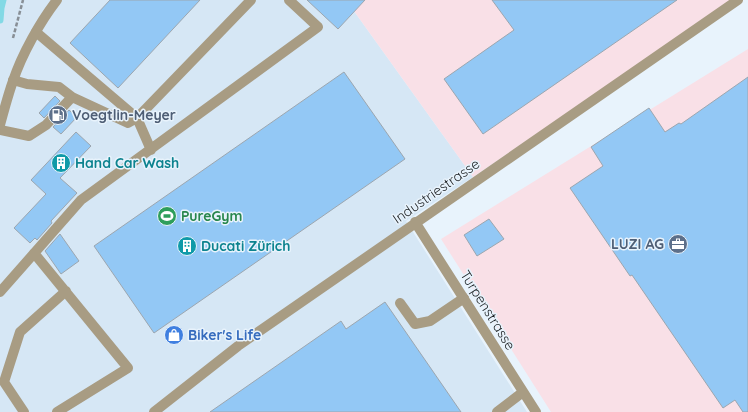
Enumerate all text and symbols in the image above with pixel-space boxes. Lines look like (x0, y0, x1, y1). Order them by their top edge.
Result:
fuel station icon: Voegtlin-Meyer (47, 104, 69, 126)
place label: Voegtlin-Meyer (72, 106, 176, 124)
building icon: Hand Car Wash (50, 152, 72, 174)
place label: Hand Car Wash (75, 154, 179, 172)
street label: Industriestrasse (389, 154, 483, 228)
sports icon: PureGym (156, 205, 178, 227)
place label: PureGym (181, 207, 243, 225)
office icon: LUZI AG (667, 233, 689, 255)
building icon: Ducati Zürich (176, 235, 198, 257)
place label: LUZI AG (611, 235, 664, 253)
place label: Ducati Zürich (201, 237, 290, 255)
street label: Turpenstrasse (456, 267, 520, 353)
shop icon: Biker's Life (163, 324, 185, 346)
place label: Biker's Life (188, 326, 261, 344)

